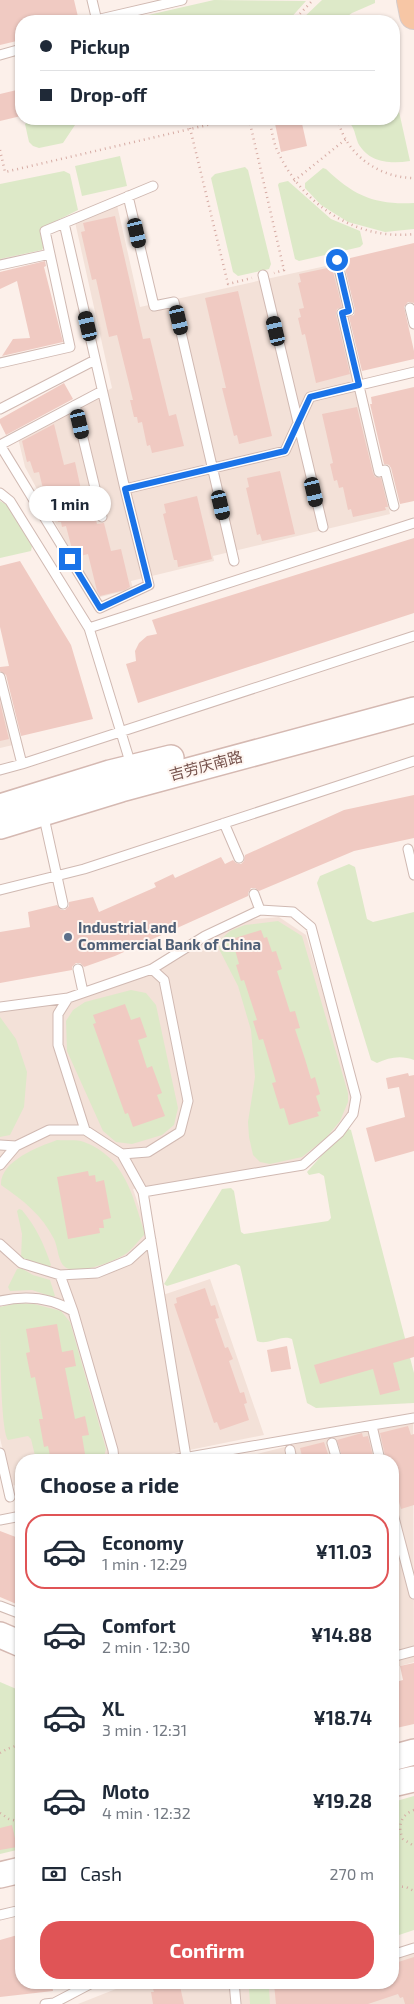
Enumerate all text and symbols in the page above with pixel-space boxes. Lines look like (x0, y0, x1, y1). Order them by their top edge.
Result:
text: Pickup (70, 35, 130, 58)
text: Drop-off (70, 83, 147, 106)
car (126, 217, 147, 249)
route start (326, 249, 348, 271)
car (168, 304, 189, 336)
car (77, 310, 98, 342)
car (265, 315, 286, 347)
car (69, 408, 90, 440)
car (303, 476, 324, 508)
callout: 1 min (29, 486, 111, 522)
car (210, 489, 231, 521)
text: 1 min (51, 494, 89, 513)
route end (59, 548, 81, 570)
street label: 吉劳庆南路 (167, 747, 244, 783)
place label: Industrial and Commercial Bank of China (78, 918, 261, 953)
marker: Industrial and Commercial Bank of China (62, 931, 74, 943)
text: Choose a ride (40, 1471, 179, 1497)
icon: car (42, 1529, 87, 1574)
text: Economy (102, 1531, 184, 1554)
text: ¥11.03 (316, 1540, 372, 1563)
text: 1 min · 12:29 (102, 1554, 187, 1573)
icon: car (42, 1612, 87, 1657)
text: Comfort (102, 1614, 176, 1637)
text: ¥14.88 (311, 1623, 372, 1646)
text: 2 min · 12:30 (102, 1637, 190, 1656)
icon: car (42, 1695, 87, 1740)
text: XL (102, 1697, 124, 1720)
text: ¥18.74 (313, 1706, 372, 1729)
text: 3 min · 12:31 (102, 1720, 187, 1739)
icon: car (42, 1778, 87, 1823)
text: Moto (102, 1780, 150, 1803)
text: ¥19.28 (312, 1789, 372, 1812)
text: 4 min · 12:32 (102, 1803, 191, 1822)
icon: cash (40, 1860, 68, 1888)
text: Cash (80, 1862, 122, 1885)
text: 270 m (330, 1864, 374, 1883)
button: Confirm (40, 1921, 374, 1979)

